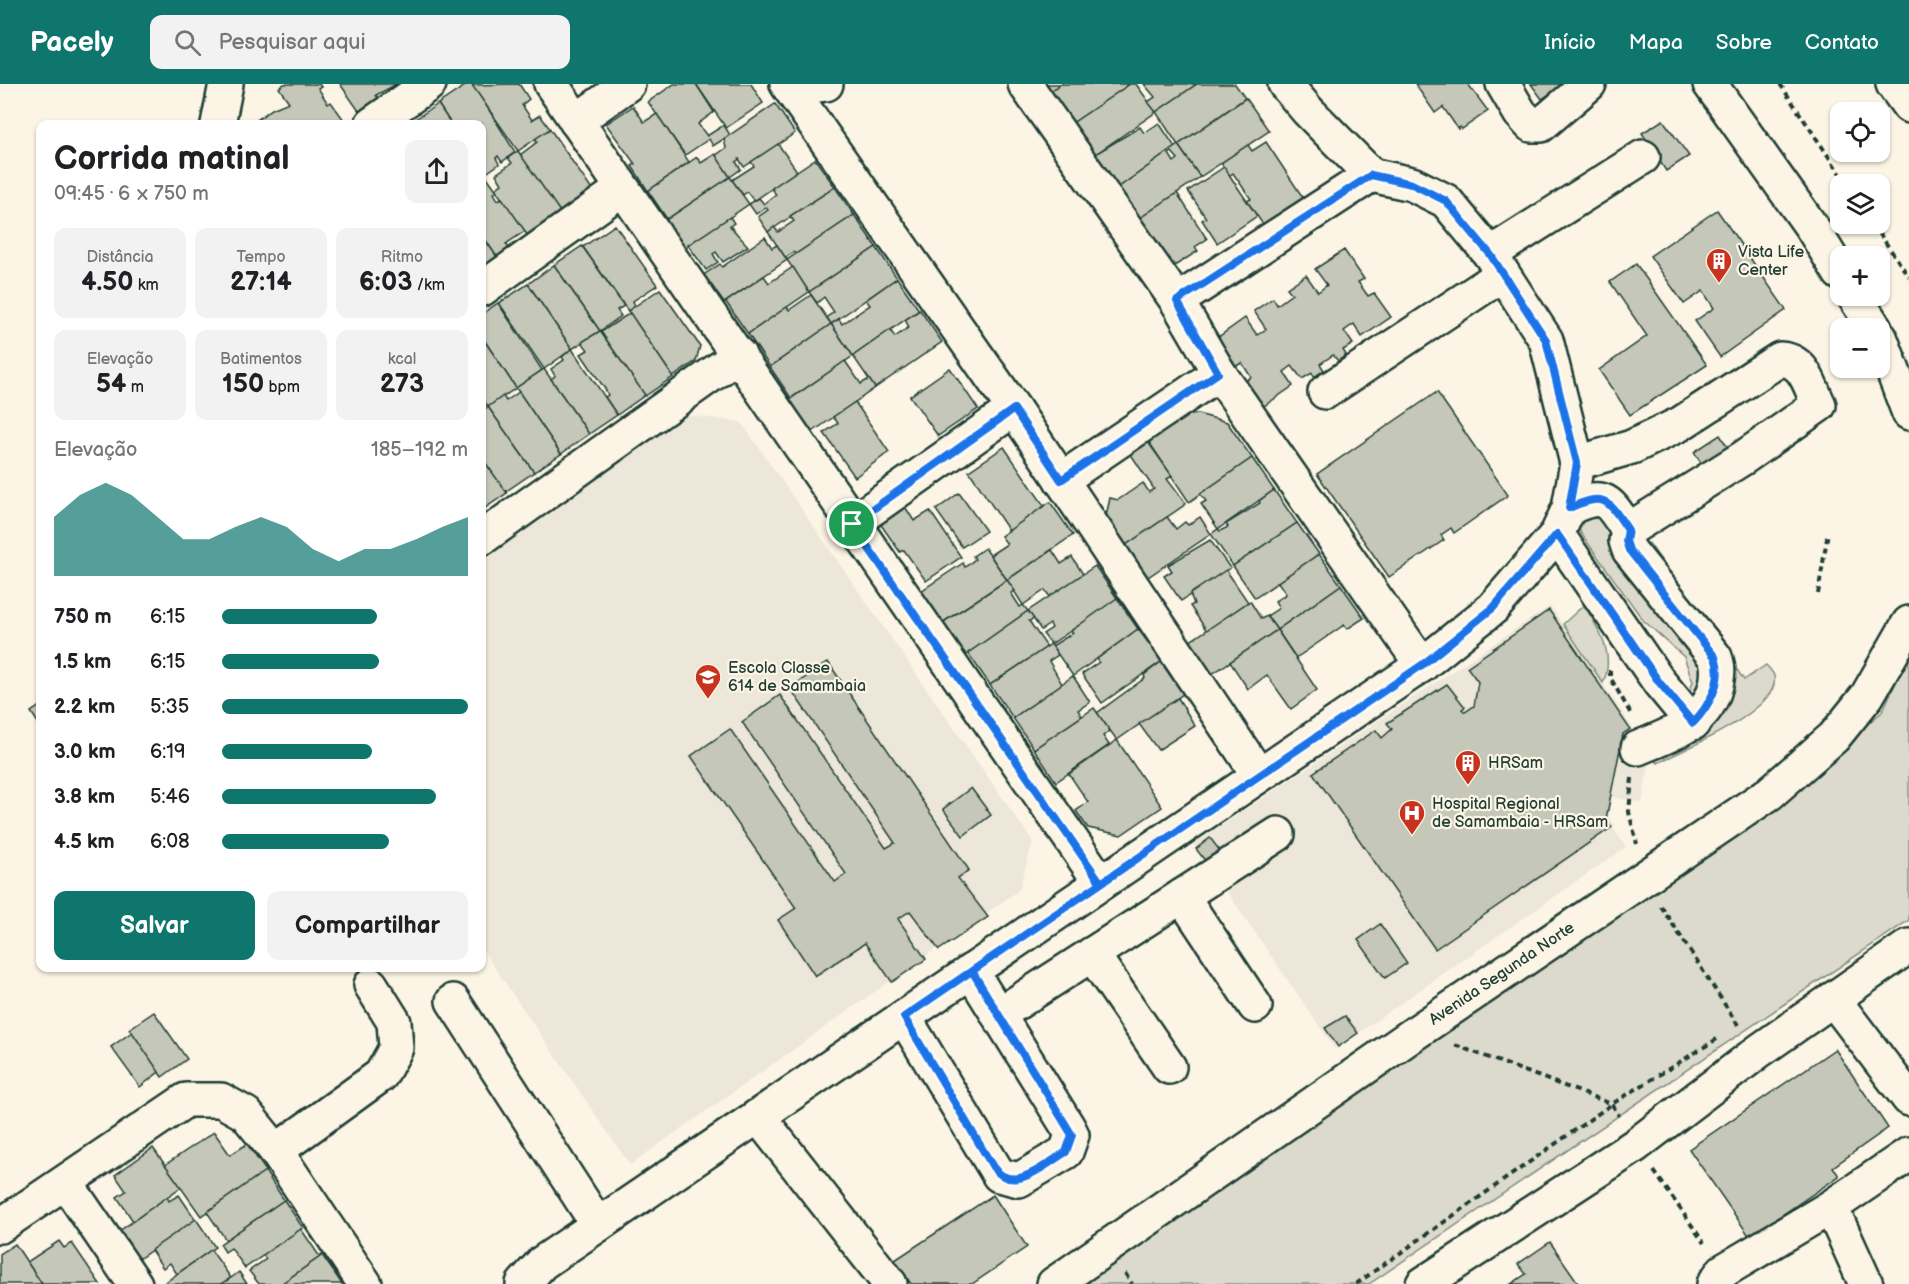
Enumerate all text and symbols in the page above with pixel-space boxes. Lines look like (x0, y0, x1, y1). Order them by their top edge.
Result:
search box (150, 15, 570, 69)
text: Pacely (30, 26, 114, 59)
icon: search (171, 26, 204, 59)
text: Pesquisar aqui (219, 29, 366, 56)
text: Início (1544, 30, 1596, 55)
text: Mapa (1629, 30, 1683, 55)
text: Sobre (1716, 30, 1772, 55)
text: Contato (1805, 30, 1879, 55)
map controls (1830, 102, 1890, 378)
button: locate (1830, 102, 1890, 162)
text: Corrida matinal (54, 139, 290, 179)
button: share (405, 140, 468, 203)
button: layers (1830, 174, 1890, 234)
text: 09:45 · 6 × 750 m (54, 182, 209, 206)
place label: Vista Life Center (1738, 243, 1805, 280)
building icon: Vista Life Center (1704, 246, 1734, 284)
button: + (1830, 246, 1890, 306)
text: Distância (86, 248, 154, 267)
text: Tempo (236, 248, 286, 267)
text: Ritmo (381, 248, 423, 267)
text: 4.50 (81, 267, 133, 298)
text: 27:14 (230, 267, 292, 298)
text: 6:03 (359, 267, 412, 298)
text: km (133, 276, 159, 295)
text: /km (412, 276, 445, 295)
button: − (1830, 318, 1890, 378)
text: Elevação (87, 350, 153, 369)
text: Batimentos (220, 350, 302, 369)
text: kcal (388, 350, 416, 369)
text: 54 (96, 369, 126, 400)
text: 150 (222, 369, 264, 400)
text: 273 (380, 369, 424, 400)
text: m (126, 378, 144, 397)
text: bpm (264, 378, 300, 397)
text: Elevação (54, 438, 137, 462)
text: 185–192 m (371, 438, 468, 462)
pin (826, 498, 877, 549)
icon: arrive (835, 507, 868, 540)
text: 750 m (54, 605, 112, 629)
text: 6:15 (150, 605, 185, 629)
text: 1.5 km (54, 650, 111, 674)
text: 6:15 (150, 650, 185, 674)
place label: Escola Classe 614 de Samambaia (728, 659, 866, 696)
school or university icon: Escola Classe 614 de Samambaia (693, 662, 723, 700)
text: 2.2 km (54, 695, 115, 719)
text: 5:35 (150, 695, 189, 719)
text: 3.0 km (54, 740, 115, 764)
text: 6:19 (150, 740, 186, 764)
building icon: HRSam (1453, 748, 1483, 786)
place label: HRSam (1488, 754, 1543, 773)
text: 3.8 km (54, 785, 115, 809)
text: 5:46 (150, 785, 190, 809)
place label: Hospital Regional de Samambaia - HRSam (1432, 795, 1608, 832)
hospital icon: Hospital Regional de Samambaia - HRSam (1397, 798, 1427, 836)
text: 4.5 km (54, 830, 115, 854)
text: 6:08 (150, 830, 190, 854)
button: Salvar (54, 891, 255, 960)
button: Compartilhar (267, 891, 468, 960)
street label: Avenida Segunda Norte (1426, 918, 1579, 1030)

